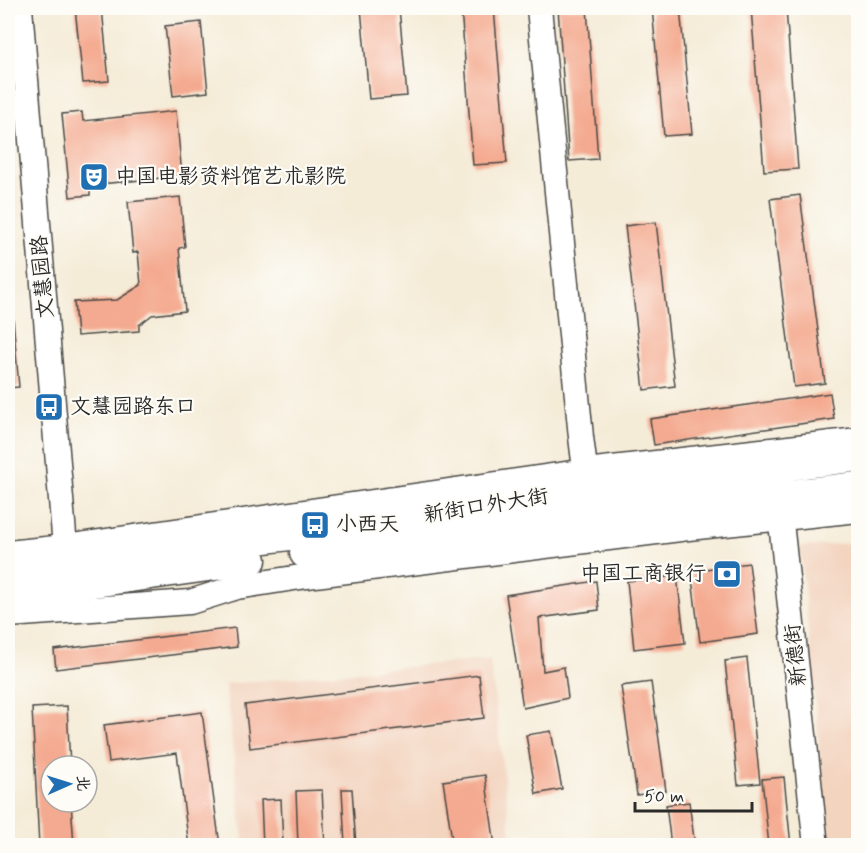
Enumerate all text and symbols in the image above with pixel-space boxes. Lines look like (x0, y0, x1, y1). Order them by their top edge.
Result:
theatre icon: 中国电影资料馆艺术影院 (78, 161, 110, 193)
place label: 中国电影资料馆艺术影院 (115, 163, 346, 191)
street label: 文慧园路 (25, 234, 61, 320)
bus stop icon: 文慧园路东口 (33, 391, 65, 423)
place label: 文慧园路东口 (70, 393, 196, 421)
street label: 新街口外大街 (422, 482, 550, 530)
bus stop icon: 小西天 (299, 509, 331, 541)
place label: 小西天 (336, 511, 399, 539)
bank icon: 中国工商银行 (711, 558, 743, 590)
place label: 中国工商银行 (580, 560, 706, 588)
street label: 新德街 (779, 622, 813, 688)
north arrow (39, 754, 99, 814)
text: 北 (72, 775, 93, 792)
scale bar (635, 775, 752, 813)
text: 50 m (644, 785, 684, 809)

